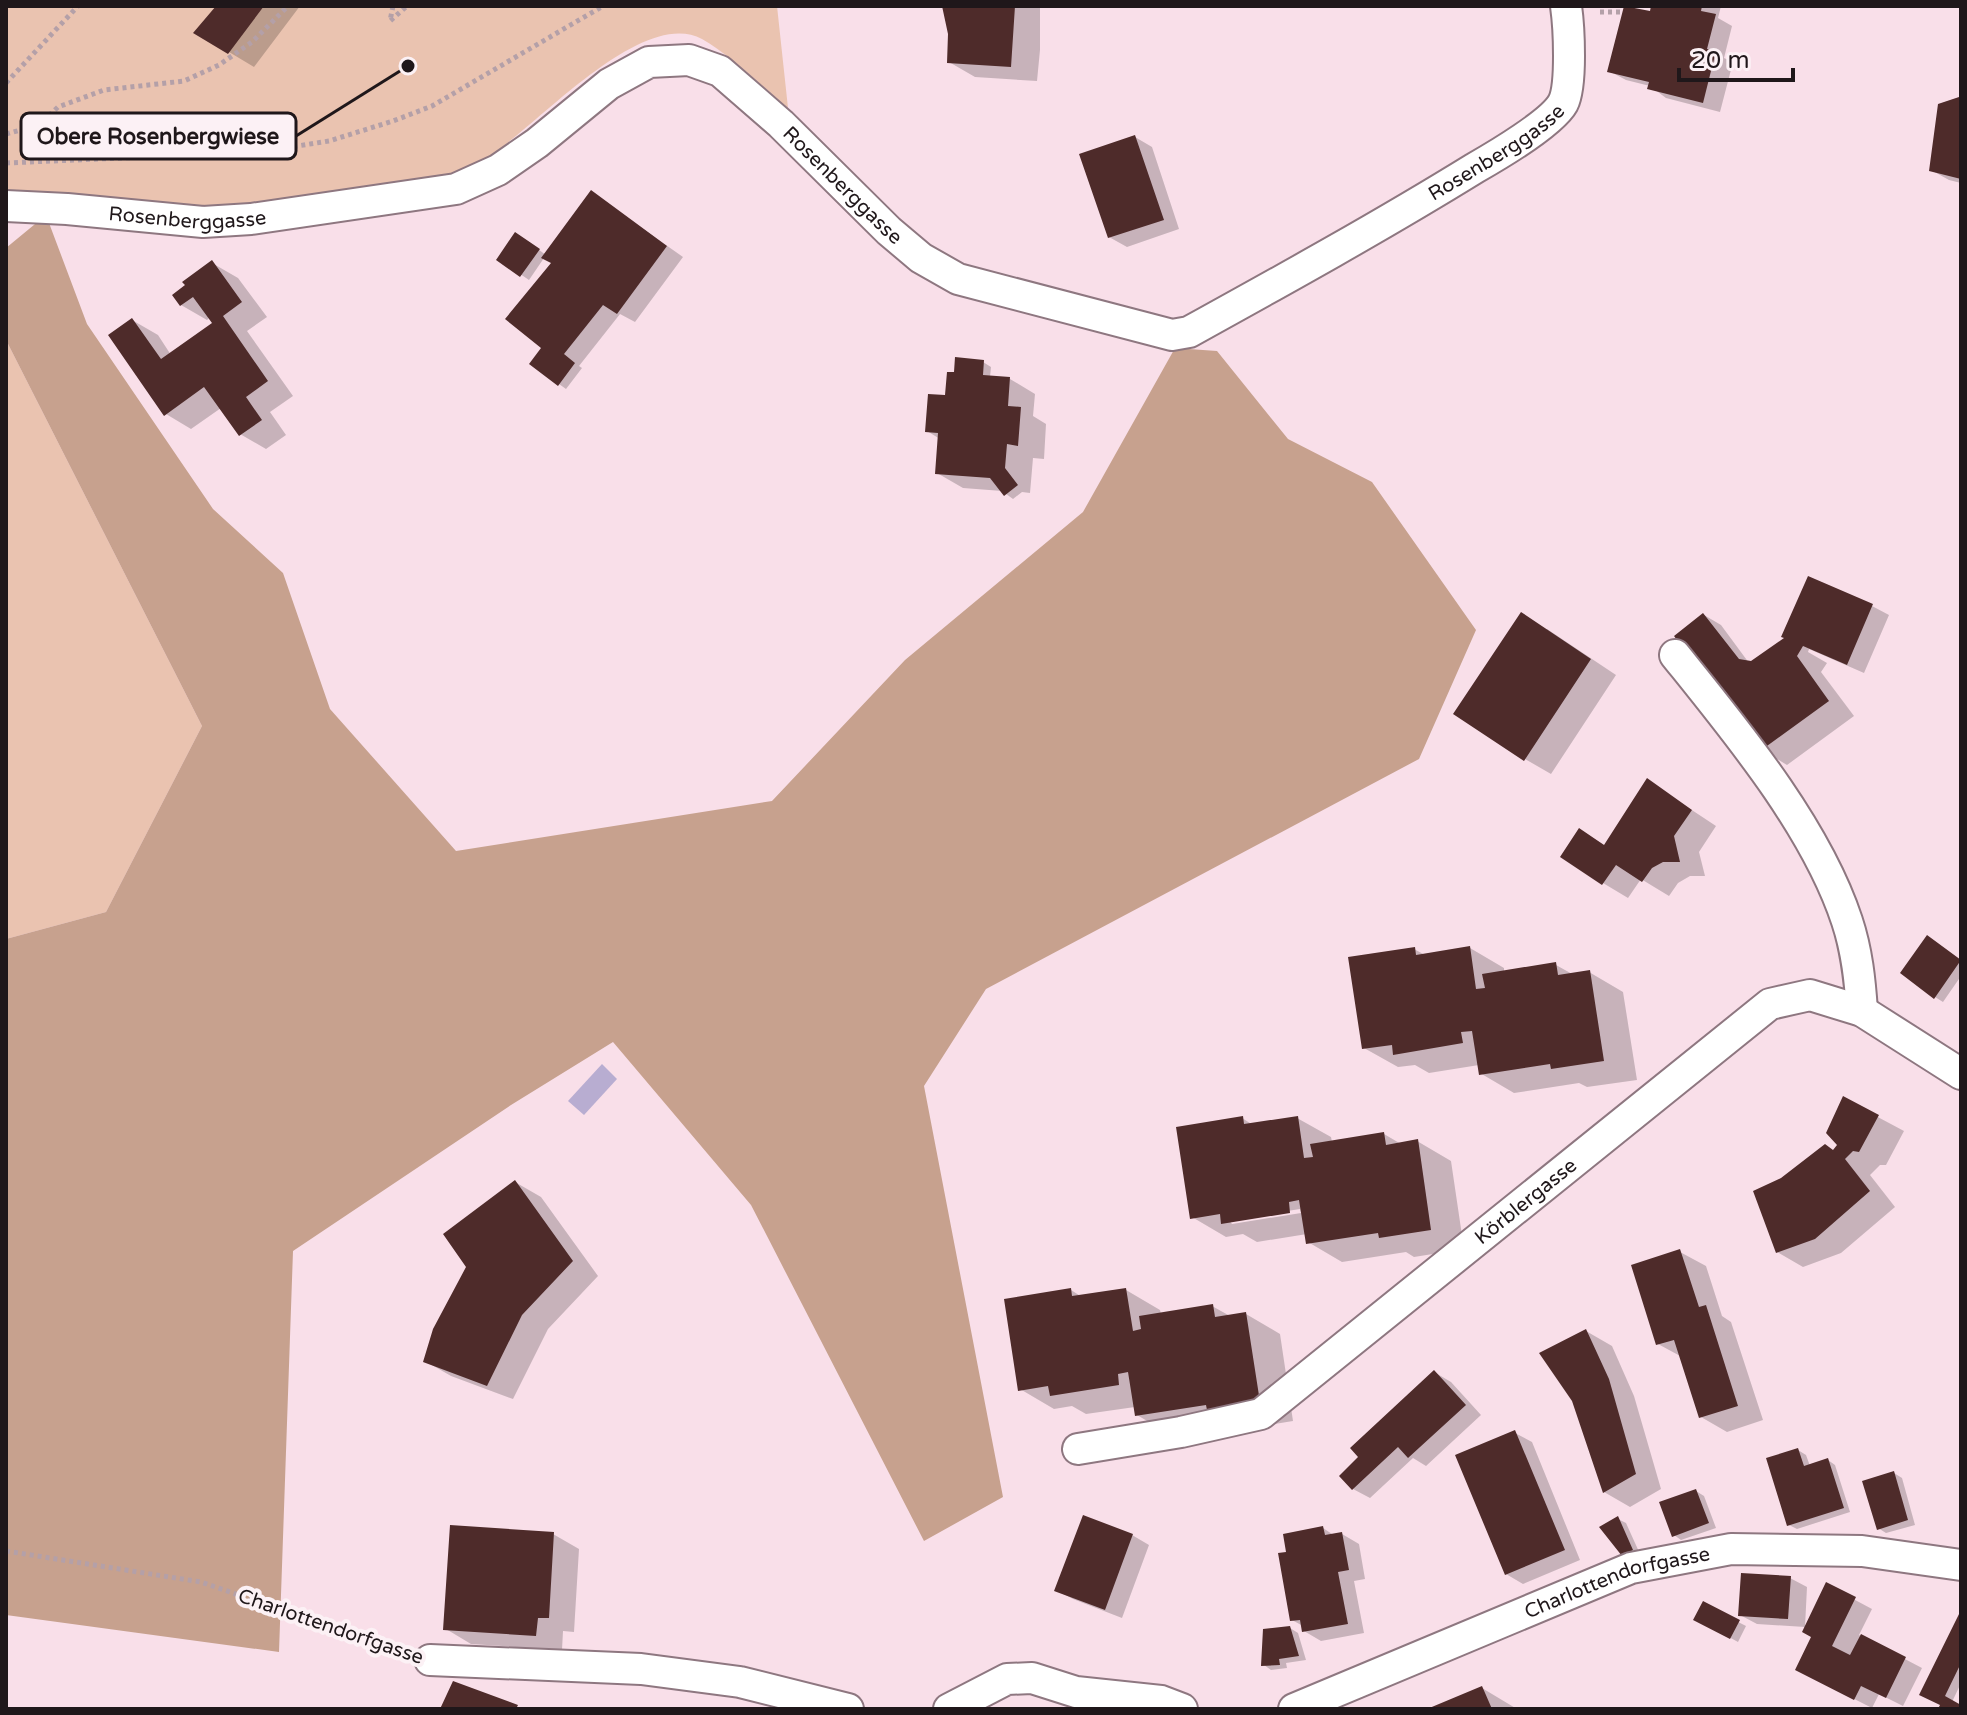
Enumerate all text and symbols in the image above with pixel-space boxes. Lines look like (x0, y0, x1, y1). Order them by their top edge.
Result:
scale bar (1679, 32, 1793, 82)
text: 20 m (1691, 46, 1749, 75)
street label: Rosenberggasse (1424, 100, 1570, 206)
callout: Obere Rosenbergwiese (21, 113, 296, 159)
street label: Rosenberggasse (778, 122, 907, 250)
text: Obere Rosenbergwiese (37, 124, 279, 150)
street label: Rosenberggasse (108, 202, 268, 235)
street label: Körblergasse (1470, 1154, 1582, 1250)
street label: Charlottendorfgasse (1521, 1542, 1712, 1624)
street label: Charlottendorfgasse (235, 1584, 427, 1670)

